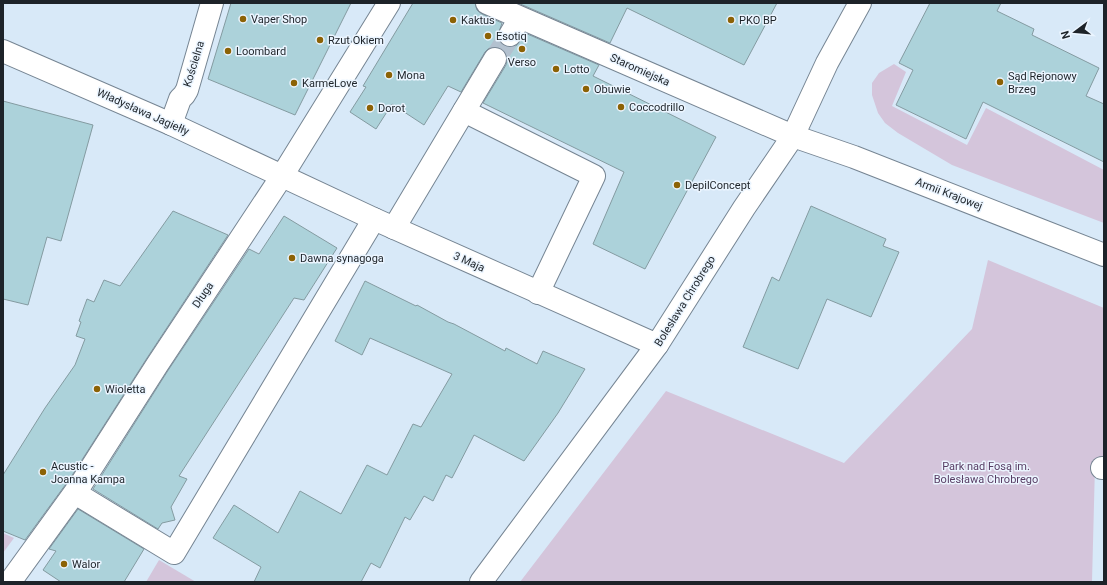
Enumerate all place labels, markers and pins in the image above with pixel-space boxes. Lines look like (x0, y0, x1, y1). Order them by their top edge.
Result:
place label: Vaper Shop (251, 13, 307, 26)
marker: Vaper Shop (238, 14, 248, 24)
place label: Kaktus (461, 14, 495, 27)
place label: PKO BP (739, 14, 777, 27)
marker: Kaktus (448, 15, 458, 25)
marker: PKO BP (726, 15, 736, 25)
place label: Esotiq (496, 30, 527, 43)
marker: Esotiq (483, 31, 493, 41)
place label: Rzut Okiem (328, 34, 384, 47)
marker: Rzut Okiem (315, 35, 325, 45)
marker: Verso (517, 44, 527, 54)
place label: Loombard (236, 45, 286, 58)
marker: Loombard (223, 46, 233, 56)
place label: Verso (508, 56, 536, 69)
place label: Lotto (564, 63, 590, 76)
marker: Lotto (551, 64, 561, 74)
place label: Mona (397, 69, 425, 82)
marker: Mona (384, 70, 394, 80)
place label: Sąd Rejonowy Brzeg (1008, 70, 1078, 96)
place label: KarmeLove (302, 77, 357, 90)
marker: Sąd Rejonowy Brzeg (995, 77, 1005, 87)
marker: KarmeLove (289, 78, 299, 88)
place label: Obuwie (594, 83, 631, 96)
marker: Obuwie (581, 84, 591, 94)
place label: Coccodrillo (629, 101, 684, 114)
place label: Dorot (378, 102, 405, 115)
marker: Coccodrillo (616, 102, 626, 112)
marker: Dorot (365, 103, 375, 113)
place label: DepilConcept (685, 179, 751, 192)
marker: DepilConcept (672, 180, 682, 190)
place label: Dawna synagoga (300, 252, 384, 265)
marker: Dawna synagoga (287, 253, 297, 263)
place label: Wioletta (105, 383, 145, 396)
marker: Wioletta (92, 384, 102, 394)
place label: Acustic - Joanna Kampa (51, 460, 125, 486)
marker: Acustic - Joanna Kampa (38, 467, 48, 477)
place label: Walor (72, 558, 101, 571)
marker: Walor (59, 559, 69, 569)

